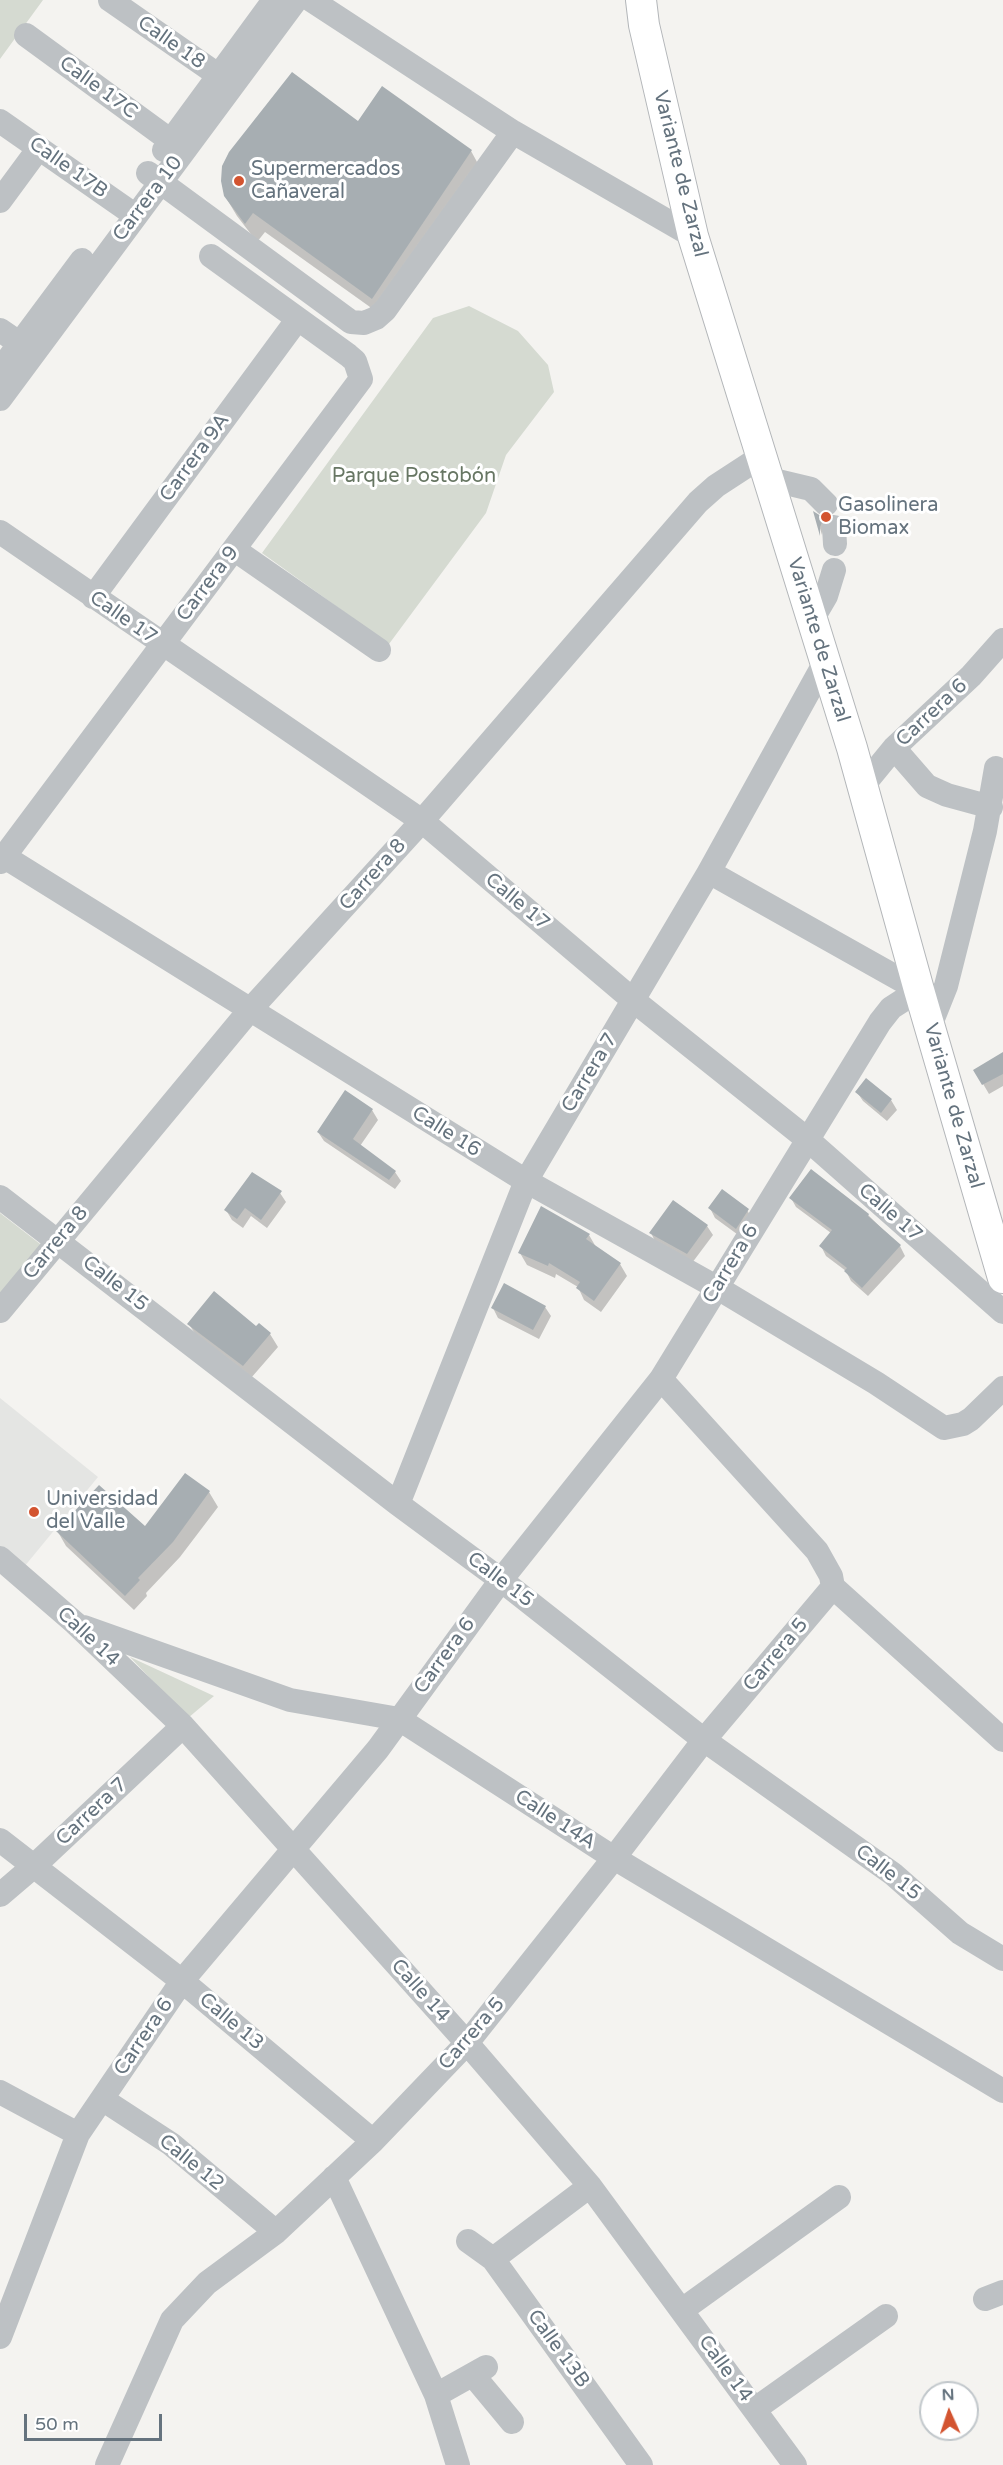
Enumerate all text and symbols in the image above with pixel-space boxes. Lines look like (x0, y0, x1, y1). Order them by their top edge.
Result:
street label: Calle 18 (133, 11, 209, 75)
street label: Calle 17C (54, 52, 142, 124)
street label: Variante de Zarzal (648, 88, 712, 260)
street label: Calle 17B (24, 132, 112, 204)
street label: Carrera 10 (108, 152, 188, 246)
place label: Supermercados Cañaveral (251, 158, 400, 205)
marker: Supermercados Cañaveral (232, 174, 246, 188)
street label: Carrera 9A (155, 409, 235, 507)
park label: Parque Postobón (332, 465, 496, 489)
place label: Gasolinera Biomax (838, 494, 938, 541)
marker: Gasolinera Biomax (819, 510, 833, 524)
street label: Carrera 9 (172, 542, 244, 626)
street label: Variante de Zarzal (782, 555, 854, 725)
street label: Calle 17 (85, 586, 161, 650)
street label: Carrera 6 (892, 674, 972, 752)
street label: Carrera 8 (335, 834, 411, 916)
street label: Calle 17 (480, 868, 554, 936)
street label: Variante de Zarzal (918, 1021, 988, 1191)
street label: Carrera 7 (557, 1029, 623, 1117)
street label: Calle 16 (407, 1101, 485, 1163)
street label: Calle 17 (853, 1179, 927, 1247)
street label: Carrera 8 (18, 1202, 94, 1284)
street label: Carrera 6 (698, 1220, 764, 1308)
street label: Calle 15 (77, 1251, 153, 1317)
place label: Universidad del Valle (46, 1488, 158, 1535)
marker: Universidad del Valle (27, 1505, 41, 1519)
street label: Calle 15 (462, 1547, 538, 1613)
street label: Calle 14 (52, 1602, 124, 1672)
street label: Carrera 6 (409, 1613, 481, 1699)
street label: Carrera 5 (738, 1614, 814, 1696)
street label: Carrera 7 (52, 1773, 132, 1851)
street label: Calle 14A (510, 1785, 600, 1855)
street label: Calle 15 (850, 1840, 926, 1906)
street label: Calle 14 (385, 1954, 455, 2028)
street label: Calle 13 (194, 1988, 268, 2056)
street label: Carrera 5 (434, 1993, 510, 2075)
street label: Carrera 6 (109, 1994, 179, 2080)
street label: Calle 12 (154, 2130, 228, 2196)
street label: Calle 13B (522, 2305, 594, 2393)
street label: Calle 14 (693, 2331, 757, 2407)
north arrow (919, 2381, 979, 2441)
text: N (941, 2385, 955, 2405)
scale bar (27, 2402, 165, 2440)
text: 50 m (35, 2413, 79, 2435)

